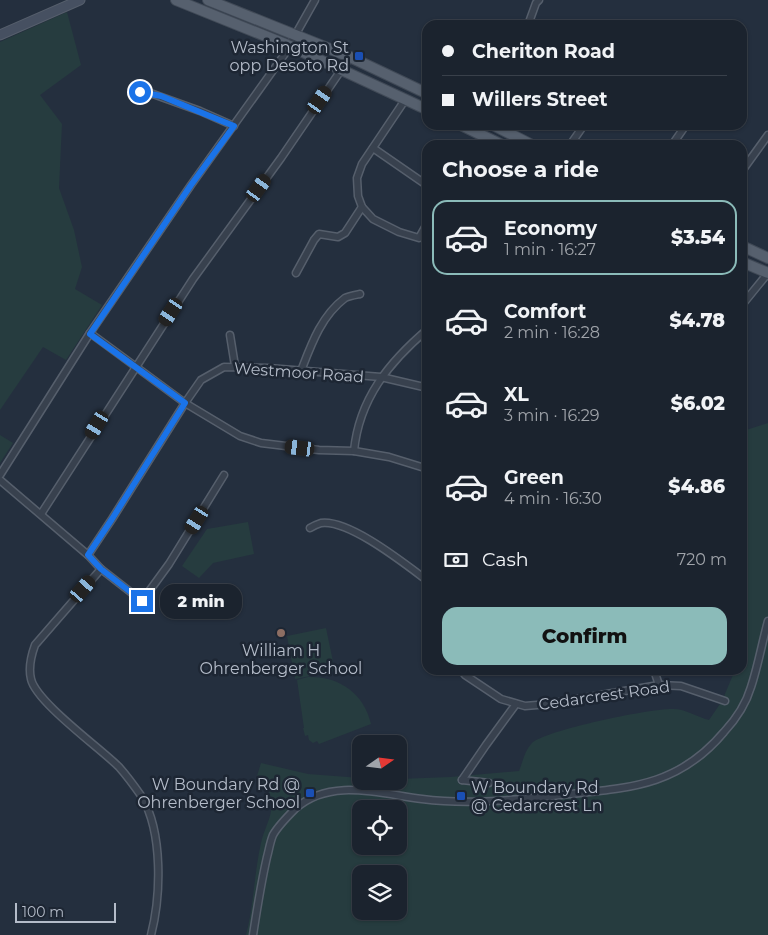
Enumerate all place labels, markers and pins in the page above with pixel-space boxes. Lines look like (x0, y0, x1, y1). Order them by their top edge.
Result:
place label: Washington St opp Desoto Rd (230, 38, 349, 75)
marker: Washington St opp Desoto Rd (353, 50, 365, 62)
marker: William H Ohrenberger School (275, 627, 287, 639)
place label: William H Ohrenberger School (200, 641, 362, 678)
place label: W Boundary Rd @ Ohrenberger School (137, 775, 300, 812)
place label: W Boundary Rd @ Cedarcrest Ln (471, 778, 603, 815)
marker: W Boundary Rd @ Ohrenberger School (304, 787, 316, 799)
marker: W Boundary Rd @ Cedarcrest Ln (455, 790, 467, 802)

